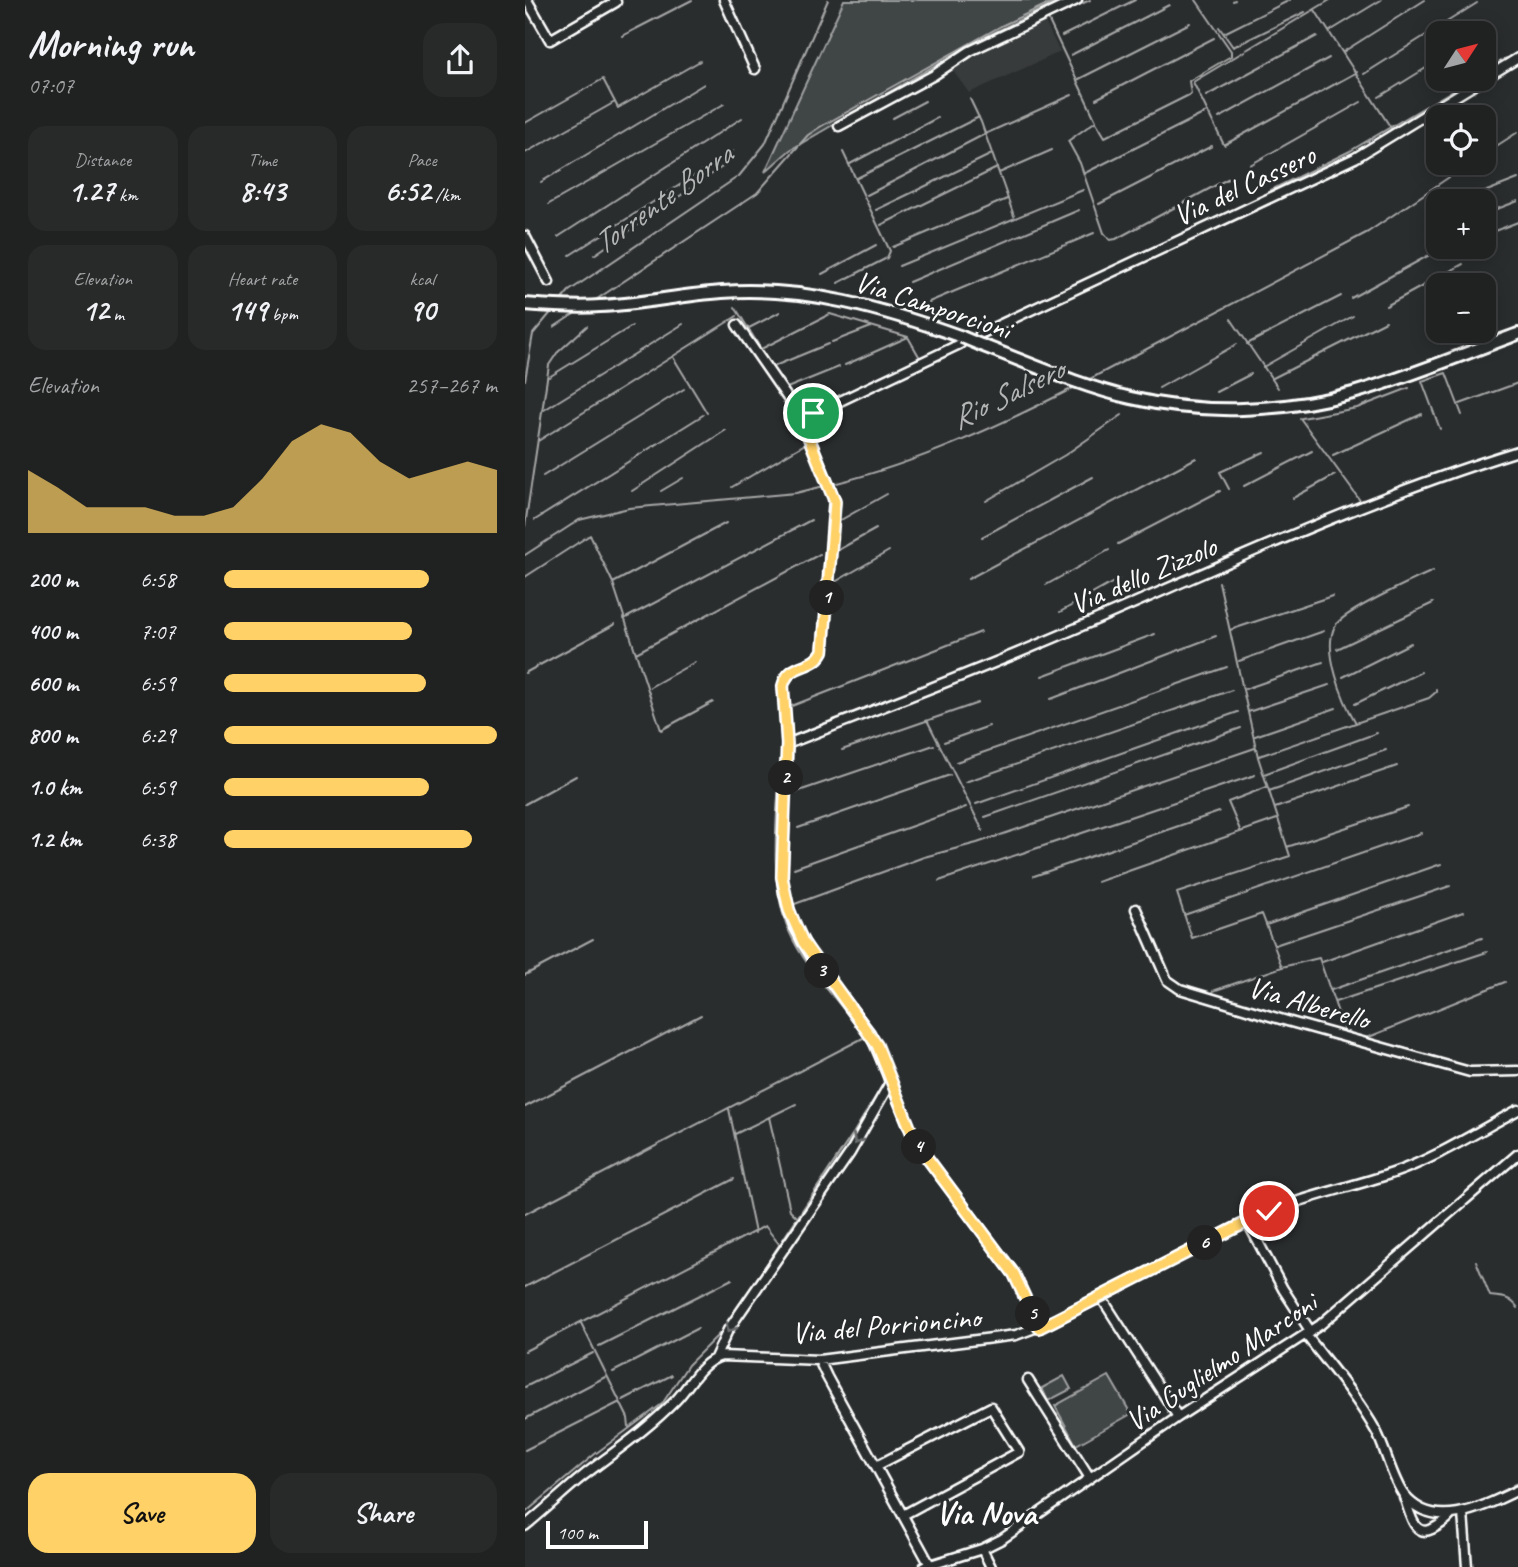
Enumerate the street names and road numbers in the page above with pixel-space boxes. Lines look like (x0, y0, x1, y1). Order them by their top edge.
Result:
street label: Via del Cassero (1167, 135, 1322, 234)
street label: Via Camporcioni (850, 262, 1019, 349)
street label: Via dello Zizzolo (1064, 527, 1223, 623)
street label: Via Alberello (1244, 968, 1377, 1039)
street label: Via Guglielmo Marconi (1118, 1282, 1327, 1440)
street label: Via del Porrioncino (790, 1298, 985, 1352)

